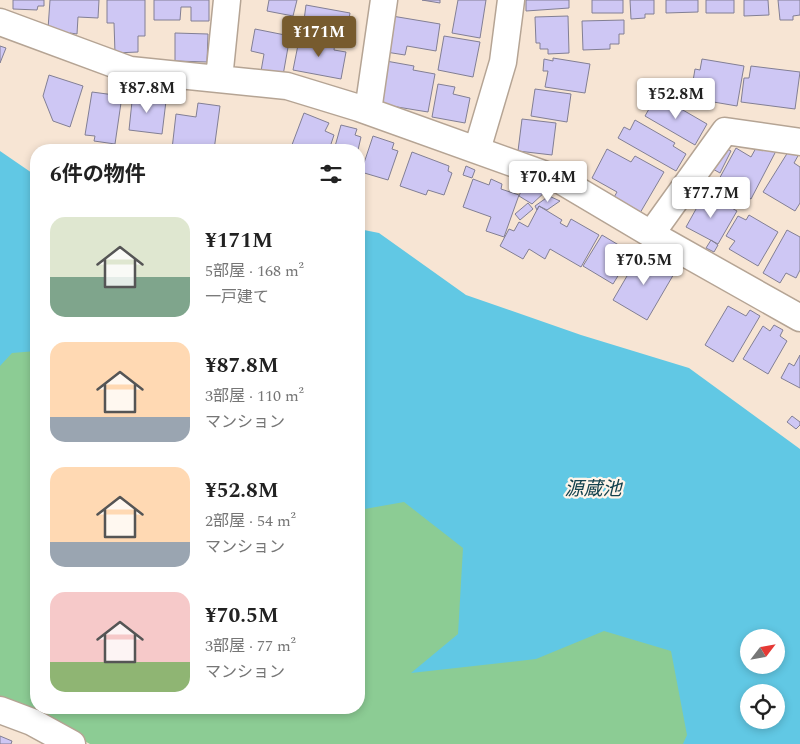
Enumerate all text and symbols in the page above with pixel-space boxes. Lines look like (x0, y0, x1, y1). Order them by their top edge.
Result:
pin: ¥171M (284, 15, 354, 58)
text: ¥171M (293, 20, 345, 44)
pin: ¥87.8M (106, 72, 188, 114)
text: ¥87.8M (119, 76, 175, 100)
pin: ¥52.8M (635, 78, 717, 120)
text: ¥52.8M (648, 82, 704, 106)
text: 6件の物件 (50, 159, 146, 191)
icon: filters (317, 160, 345, 188)
pin: ¥70.4M (507, 160, 589, 203)
text: ¥70.4M (520, 165, 576, 189)
pin: ¥77.7M (670, 176, 752, 219)
text: ¥77.7M (683, 181, 739, 205)
text: ¥171M (205, 225, 273, 257)
icon: home (90, 237, 150, 297)
pin: ¥70.5M (603, 244, 685, 286)
text: ¥70.5M (616, 248, 672, 272)
text: 5部屋 · 168 m² (205, 259, 304, 283)
text: 一戸建て (205, 285, 269, 309)
text: ¥87.8M (205, 350, 279, 382)
icon: home (90, 362, 150, 422)
text: 3部屋 · 110 m² (205, 384, 304, 408)
text: マンション (205, 410, 285, 434)
text: ¥52.8M (205, 475, 279, 507)
water label: 源蔵池 (564, 475, 623, 504)
icon: home (90, 487, 150, 547)
text: 2部屋 · 54 m² (205, 509, 296, 533)
text: マンション (205, 535, 285, 559)
text: ¥70.5M (205, 600, 279, 632)
icon: home (90, 612, 150, 672)
north arrow (740, 629, 785, 674)
map controls (740, 629, 785, 729)
text: 3部屋 · 77 m² (205, 634, 296, 658)
text: マンション (205, 660, 285, 684)
button: locate (740, 684, 785, 729)

